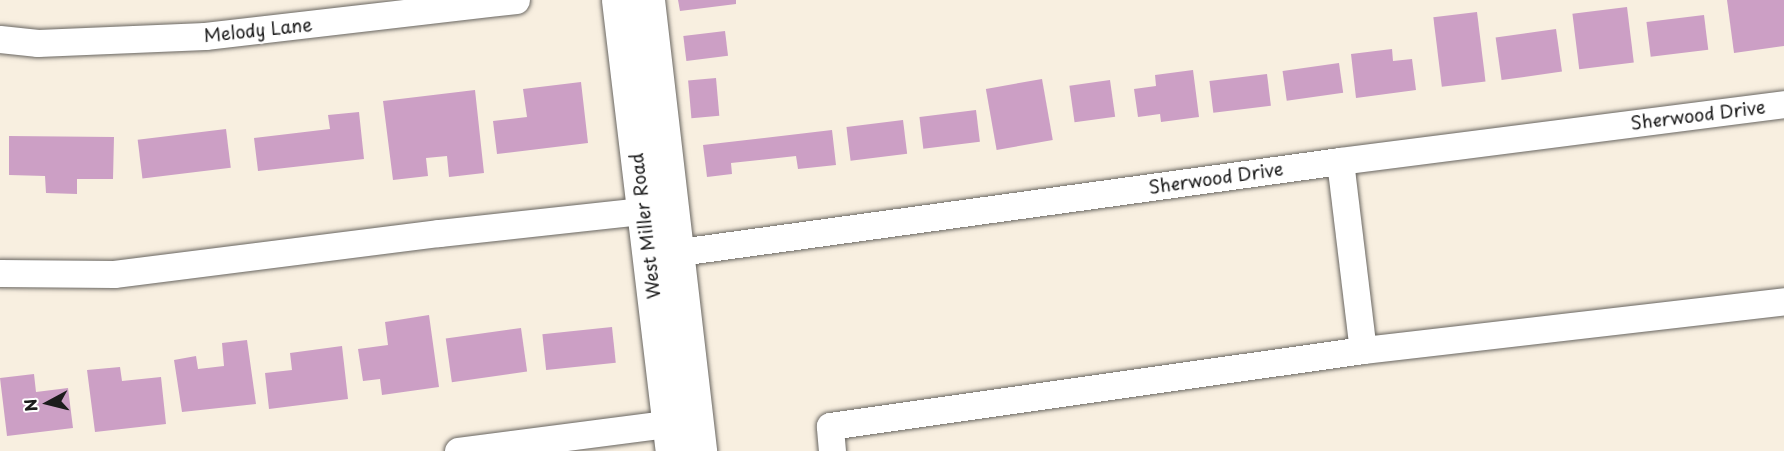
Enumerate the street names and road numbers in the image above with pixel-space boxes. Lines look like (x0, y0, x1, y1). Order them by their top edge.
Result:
street label: Melody Lane (202, 14, 314, 46)
street label: Sherwood Drive (1629, 96, 1767, 134)
street label: West Miller Road (625, 151, 665, 301)
street label: Sherwood Drive (1147, 158, 1285, 198)

